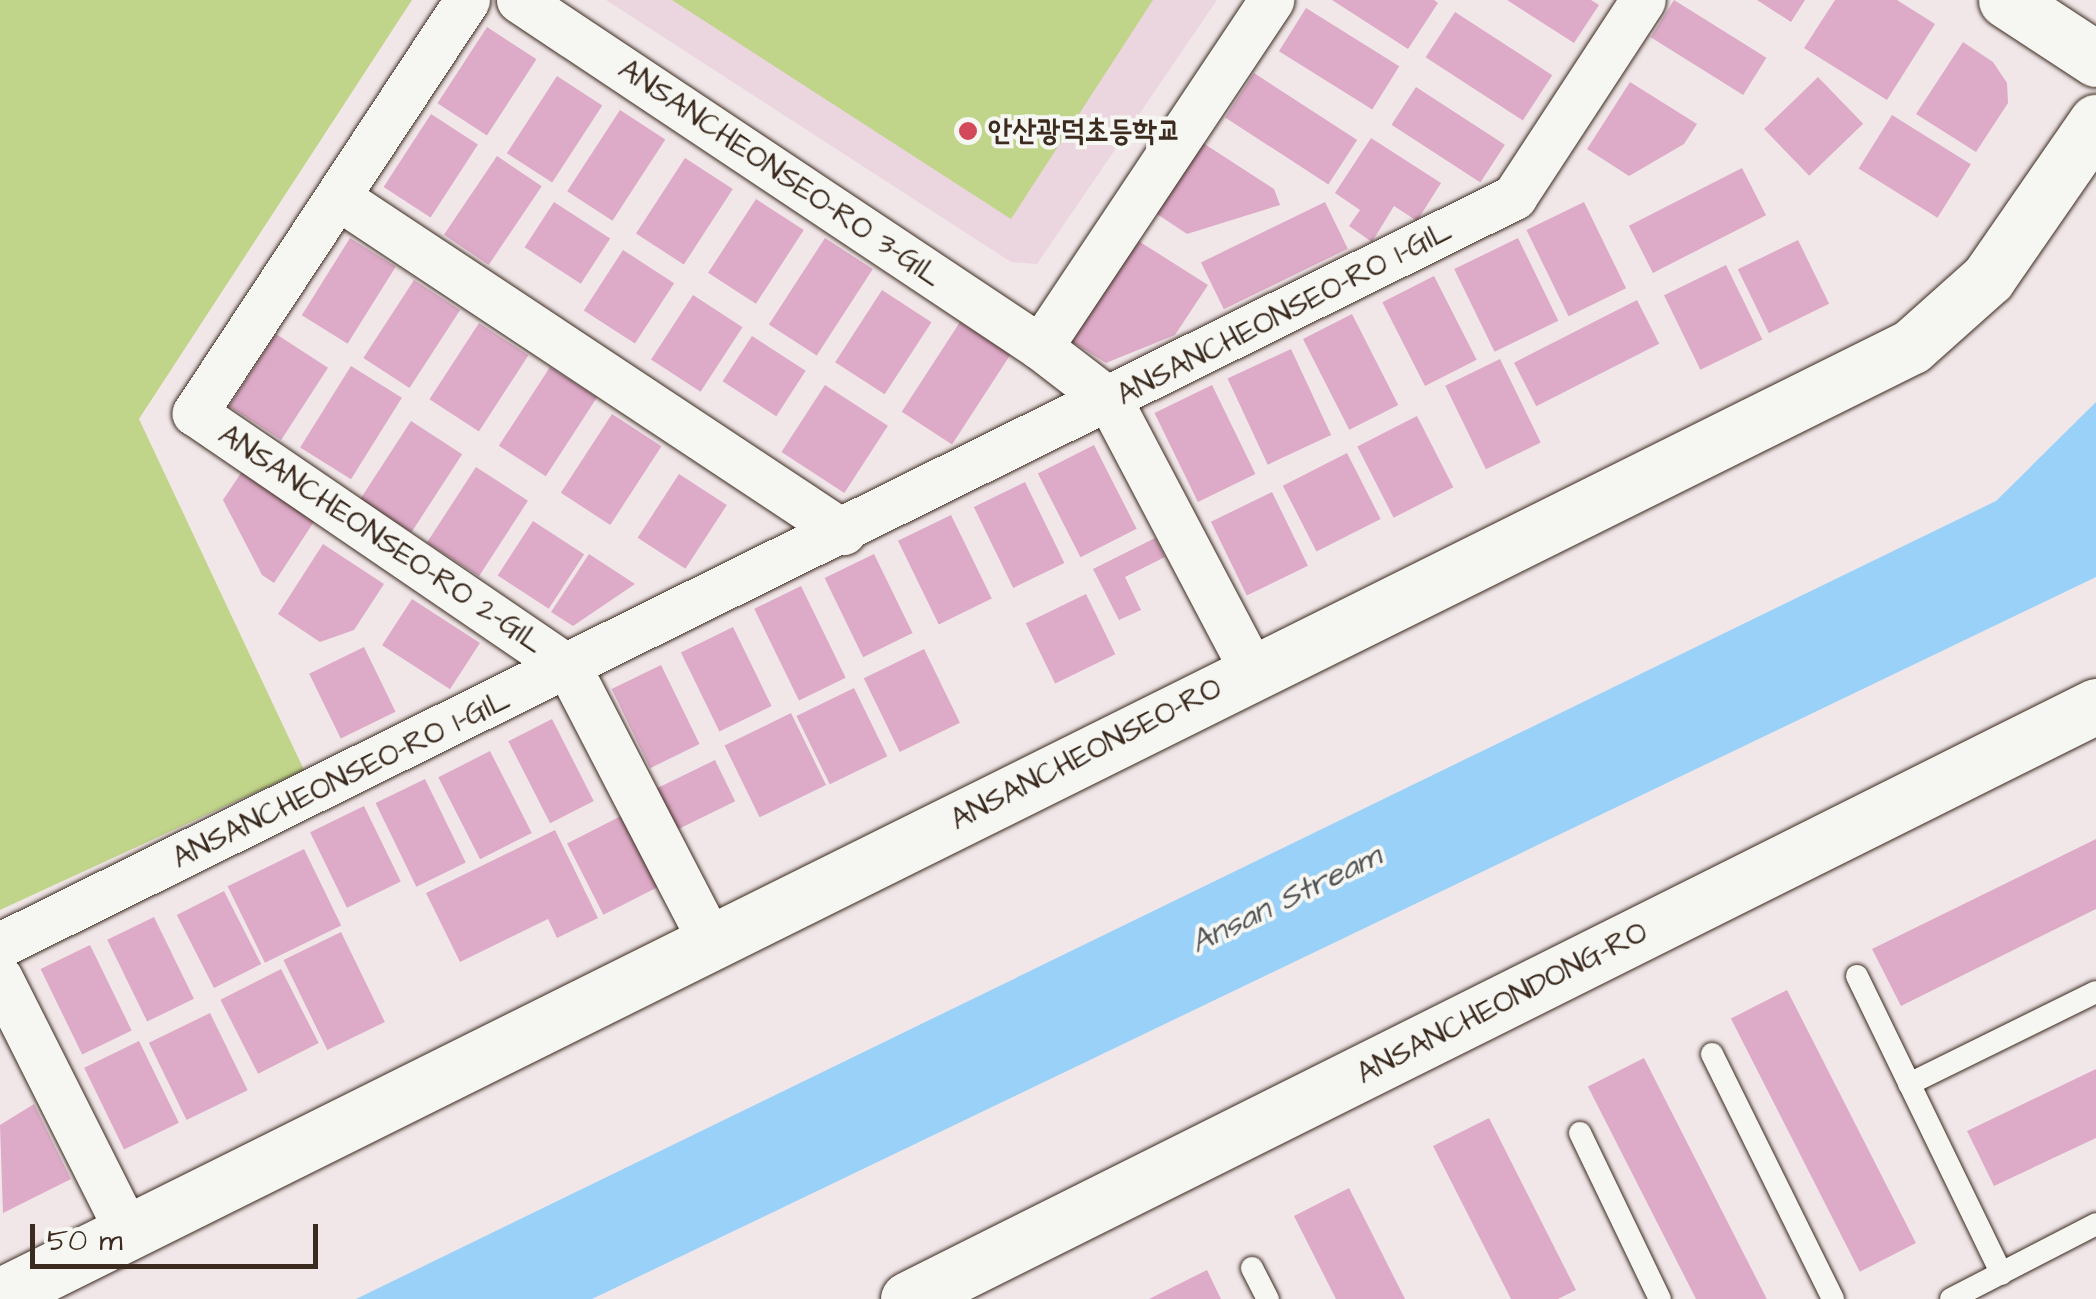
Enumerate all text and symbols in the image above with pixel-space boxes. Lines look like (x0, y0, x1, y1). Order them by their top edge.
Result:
street label: ANSANCHEONSEO-RO 3-GIL (612, 51, 948, 295)
place label: 안산광덕초등학교 (988, 113, 1181, 149)
marker: 안산광덕초등학교 (957, 120, 979, 142)
street label: ANSANCHEONSEO-RO 1-GIL (1111, 213, 1457, 413)
street label: ANSANCHEONSEO-RO 2-GIL (212, 417, 550, 661)
street label: ANSANCHEONSEO-RO (944, 670, 1228, 838)
street label: ANSANCHEONSEO-RO 1-GIL (167, 682, 515, 876)
water label: Ansan Stream (1184, 837, 1388, 963)
street label: ANSANCHEONDONG-RO (1351, 914, 1653, 1092)
scale bar (35, 1204, 322, 1266)
text: 50 m (47, 1220, 123, 1262)

